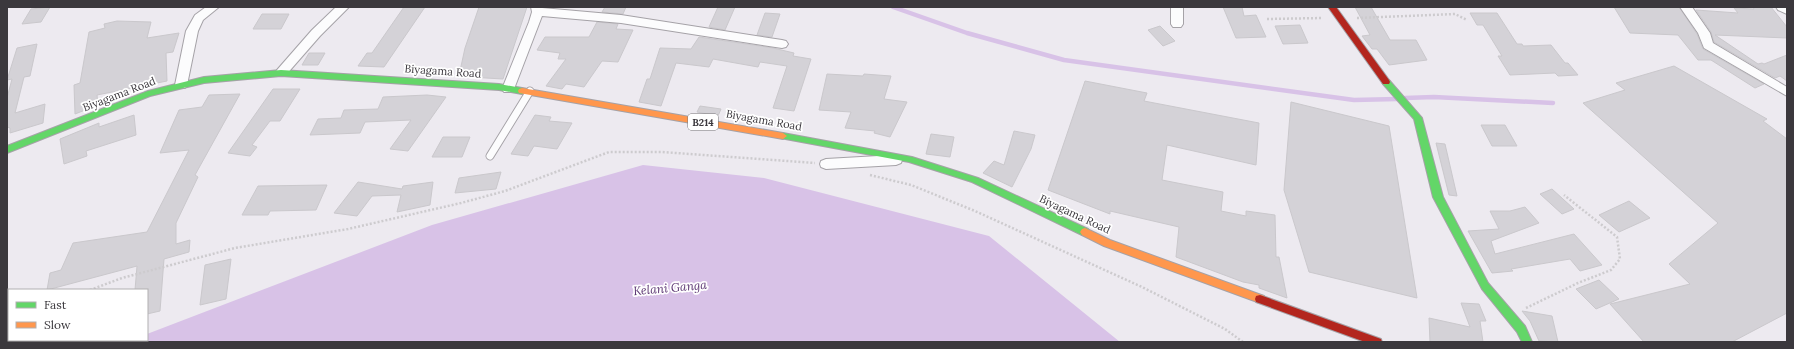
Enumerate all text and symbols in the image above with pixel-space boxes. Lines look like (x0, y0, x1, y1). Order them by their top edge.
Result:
street label: Biyagama Road (404, 61, 482, 81)
street label: Biyagama Road (81, 74, 158, 114)
street label: Biyagama Road (725, 106, 804, 134)
road number: B214 (688, 114, 718, 130)
street label: Biyagama Road (1037, 191, 1113, 237)
water label: Kelani Ganga (633, 277, 708, 298)
legend (8, 289, 148, 341)
text: Fast (44, 297, 67, 312)
text: Slow (44, 317, 71, 332)

